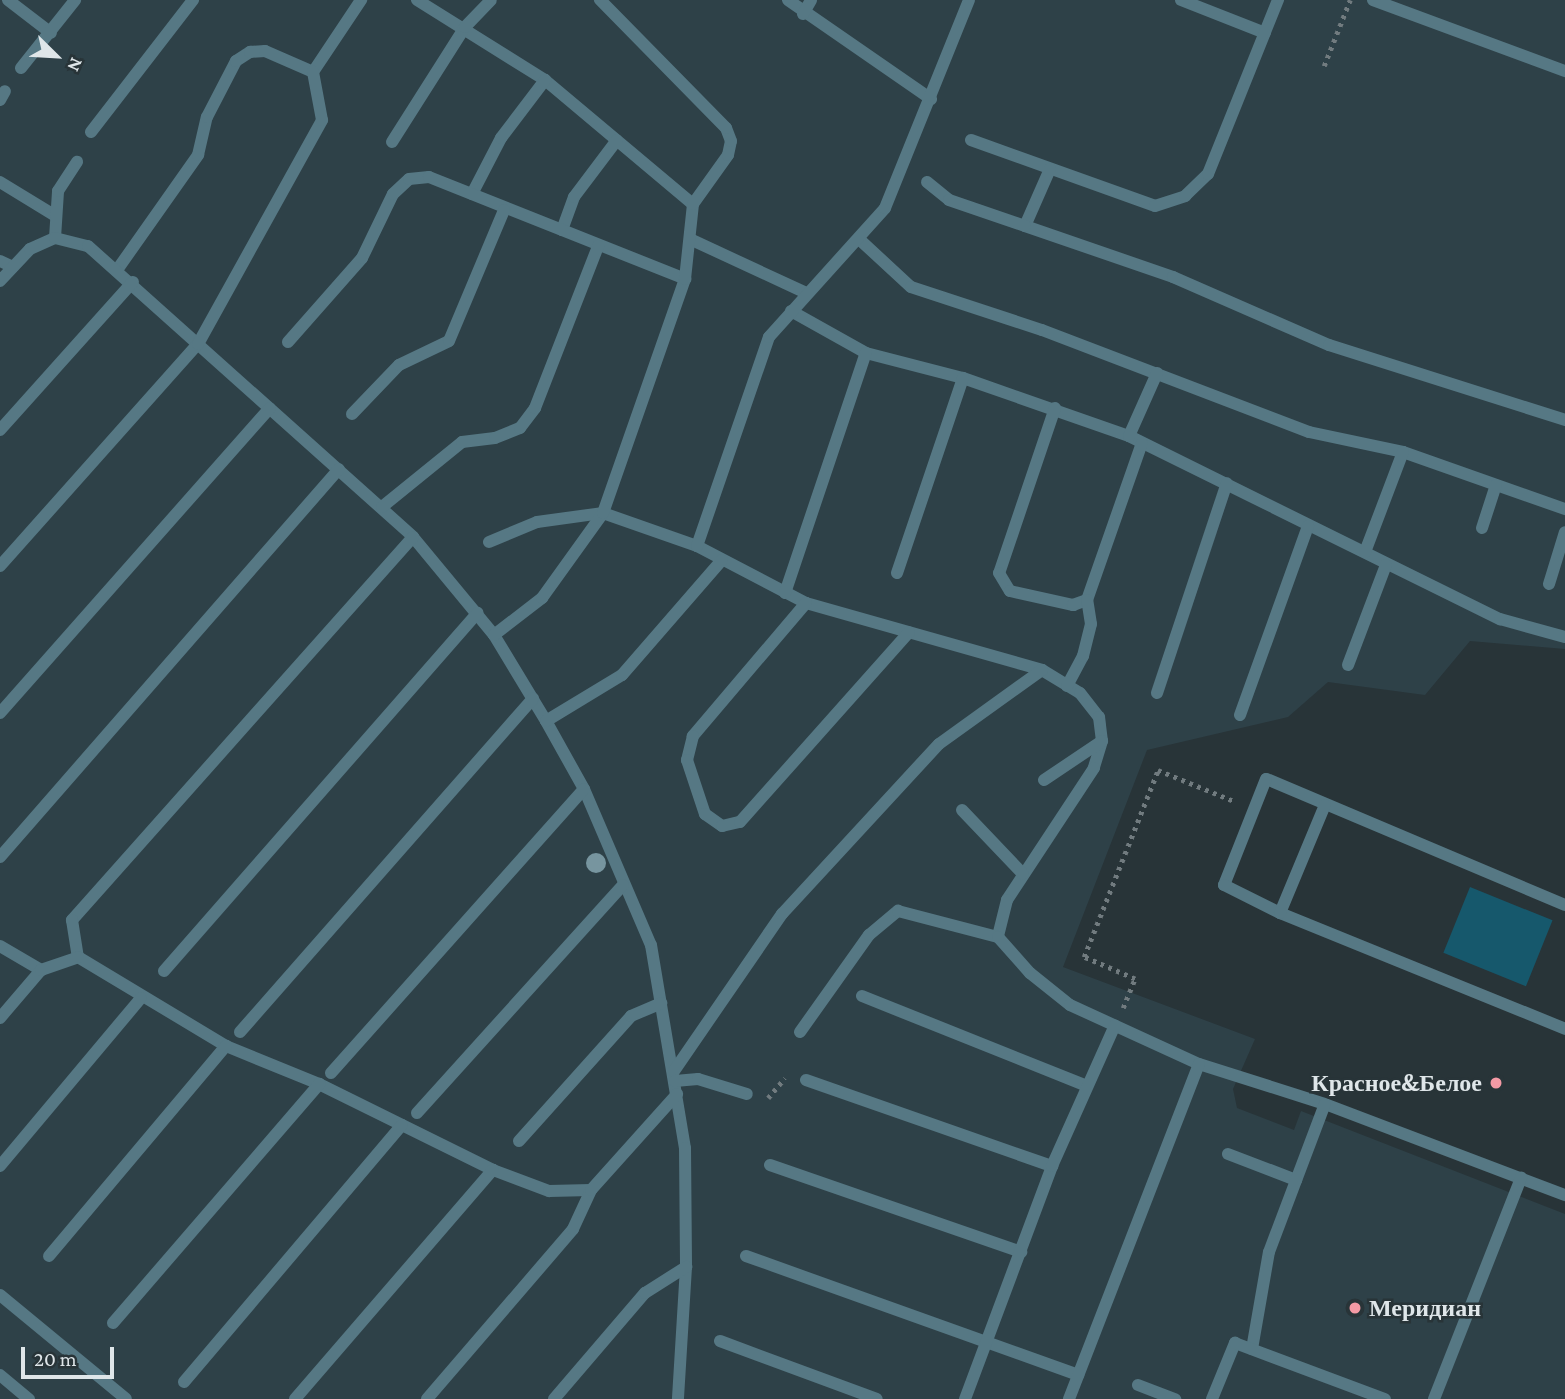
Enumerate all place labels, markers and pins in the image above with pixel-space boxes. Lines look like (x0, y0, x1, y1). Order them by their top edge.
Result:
place label: Красное&Белое (1311, 1069, 1482, 1097)
marker: Красное&Белое (1488, 1075, 1504, 1091)
place label: Меридиан (1369, 1294, 1481, 1322)
marker: Меридиан (1347, 1300, 1363, 1316)

